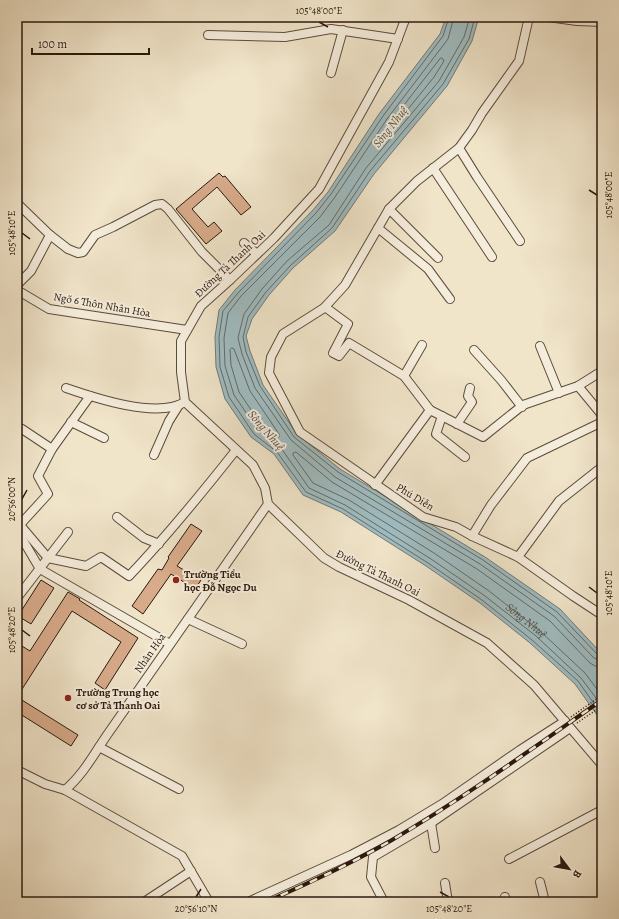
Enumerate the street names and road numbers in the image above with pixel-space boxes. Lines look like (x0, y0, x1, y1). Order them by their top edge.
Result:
street label: Đường Tả Thanh Oai (191, 227, 269, 301)
street label: Ngõ 6 Thôn Nhân Hòa (52, 289, 153, 321)
street label: Phú Diễn (393, 480, 437, 514)
street label: Đường Tả Thanh Oai (333, 546, 423, 600)
street label: Nhân Hòa (131, 629, 170, 676)

